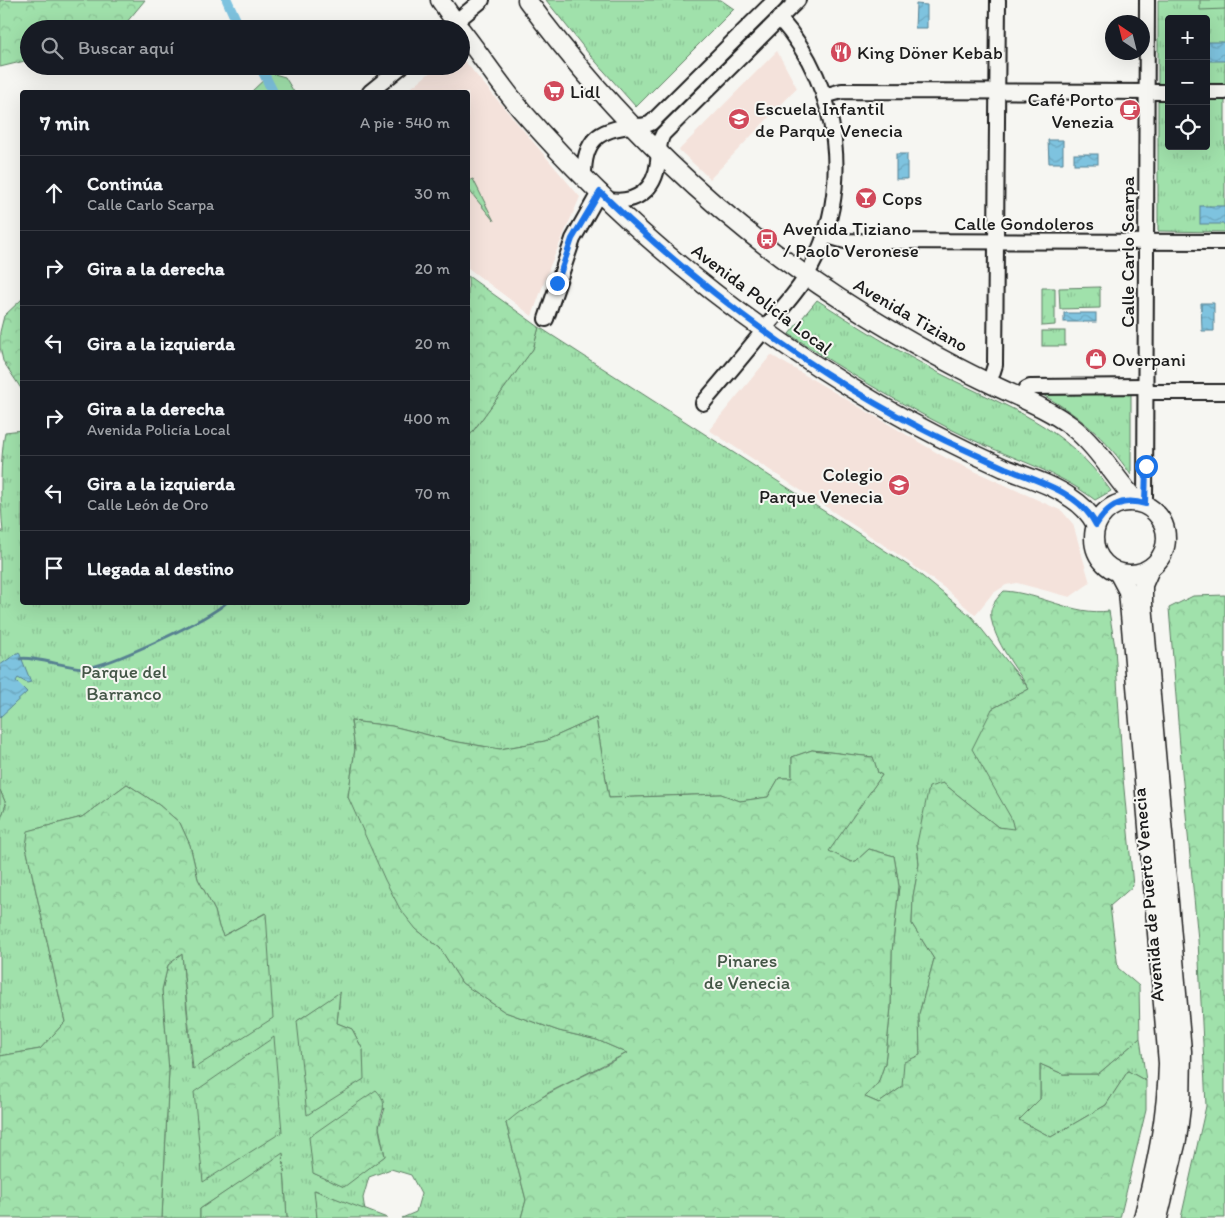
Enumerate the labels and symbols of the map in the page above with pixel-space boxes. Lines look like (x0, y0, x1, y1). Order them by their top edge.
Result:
north arrow (1105, 15, 1150, 60)
restaurant icon: King Döner Kebab (829, 40, 853, 64)
place label: King Döner Kebab (857, 41, 1003, 64)
supermarket icon: Lidl (542, 79, 566, 103)
place label: Lidl (570, 80, 601, 103)
place label: Café Porto Venezia (1028, 88, 1114, 133)
place label: Escuela Infantil de Parque Venecia (755, 97, 903, 142)
cafe icon: Café Porto Venezia (1118, 98, 1142, 122)
school or university icon: Escuela Infantil de Parque Venecia (727, 107, 751, 131)
street label: Calle Carlo Scarpa (1116, 176, 1139, 328)
bar icon: Cops (854, 186, 878, 210)
place label: Cops (882, 187, 922, 210)
street label: Calle Gondoleros (954, 212, 1094, 235)
place label: Avenida Tiziano / Paolo Veronese (783, 217, 919, 262)
bus stop icon: Avenida Tiziano / Paolo Veronese (755, 227, 779, 251)
street label: Avenida Policía Local (687, 239, 837, 360)
route end (546, 272, 569, 295)
street label: Avenida Tiziano (850, 273, 972, 357)
shop icon: Overpani (1084, 347, 1108, 371)
place label: Overpani (1112, 348, 1186, 371)
route start (1135, 455, 1158, 478)
place label: Colegio Parque Venecia (759, 463, 883, 508)
school or university icon: Colegio Parque Venecia (887, 473, 911, 497)
park label: Parque del Barranco (81, 660, 168, 705)
street label: Avenida de Puerto Venecia (1127, 787, 1169, 1003)
park label: Pinares de Venecia (704, 949, 790, 994)

